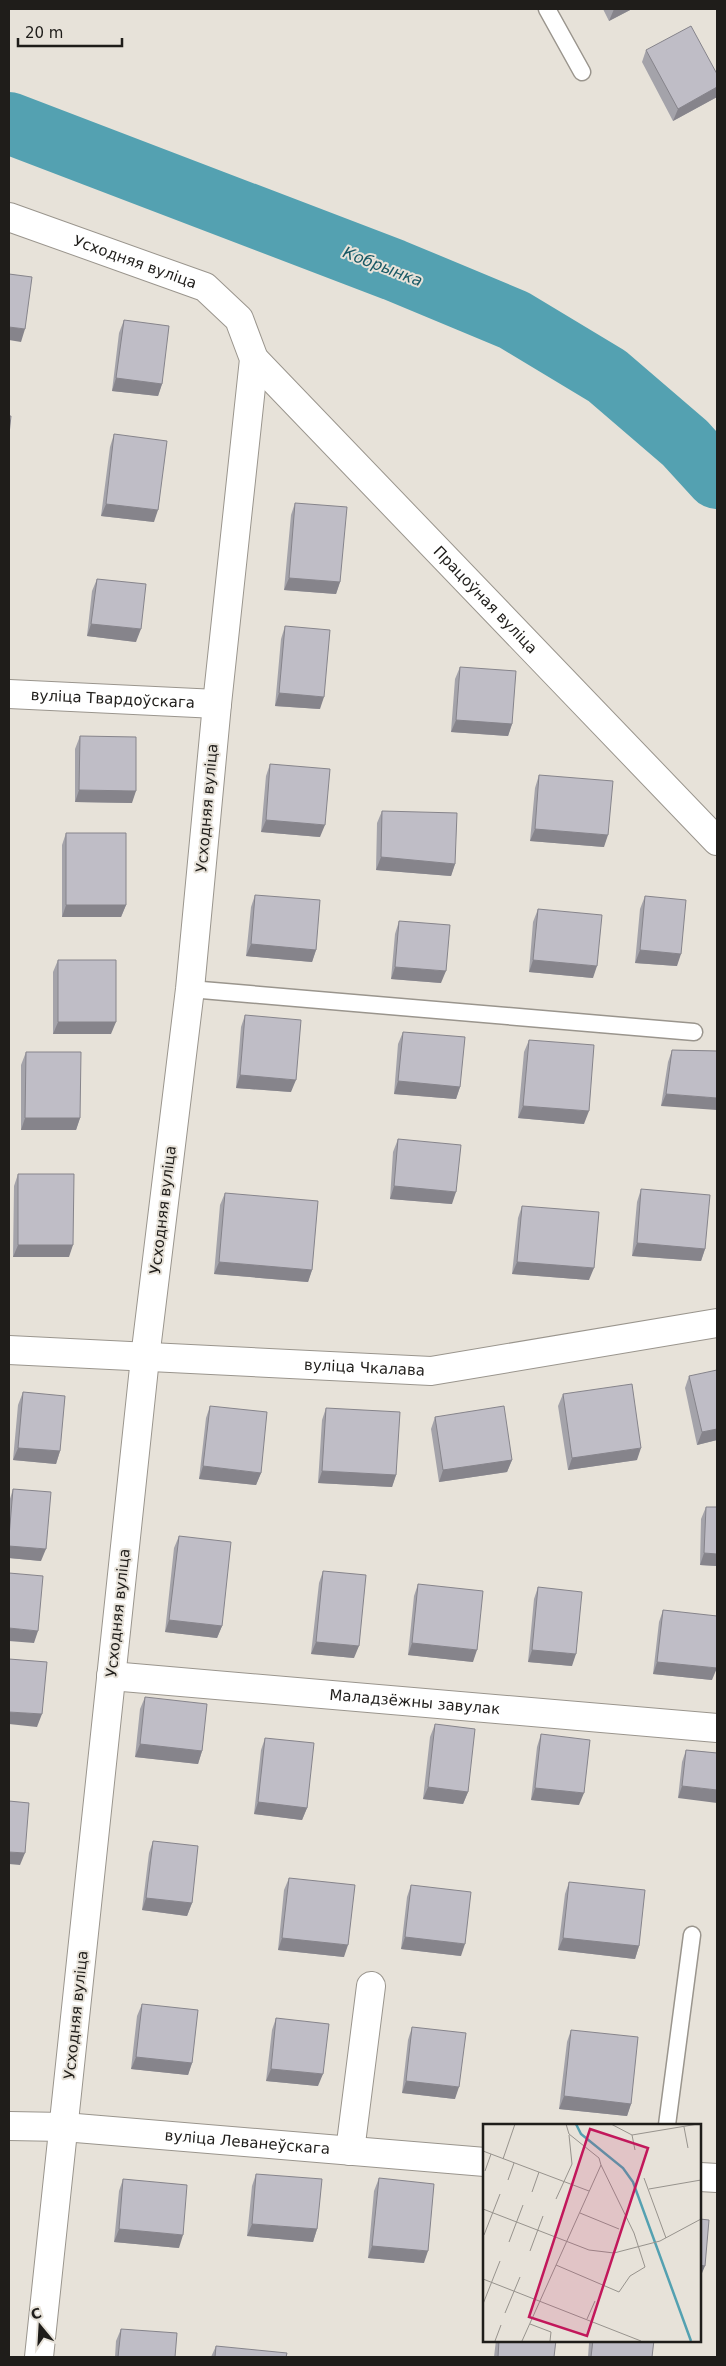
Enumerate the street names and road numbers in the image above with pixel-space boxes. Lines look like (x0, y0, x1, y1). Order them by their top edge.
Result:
street label: Усходняя вуліца (71, 232, 199, 292)
street label: Працоўная вуліца (430, 542, 541, 657)
street label: вуліца Твардоўскага (30, 686, 195, 712)
street label: Усходняя вуліца (192, 743, 222, 873)
street label: Усходняя вуліца (146, 1145, 180, 1275)
street label: вуліца Чкалава (304, 1356, 425, 1380)
street label: Усходняя вуліца (102, 1548, 134, 1678)
street label: Маладзёжны завулак (329, 1686, 501, 1718)
street label: Усходняя вуліца (60, 1950, 92, 2080)
street label: вуліца Леванеўскага (164, 2126, 331, 2158)

